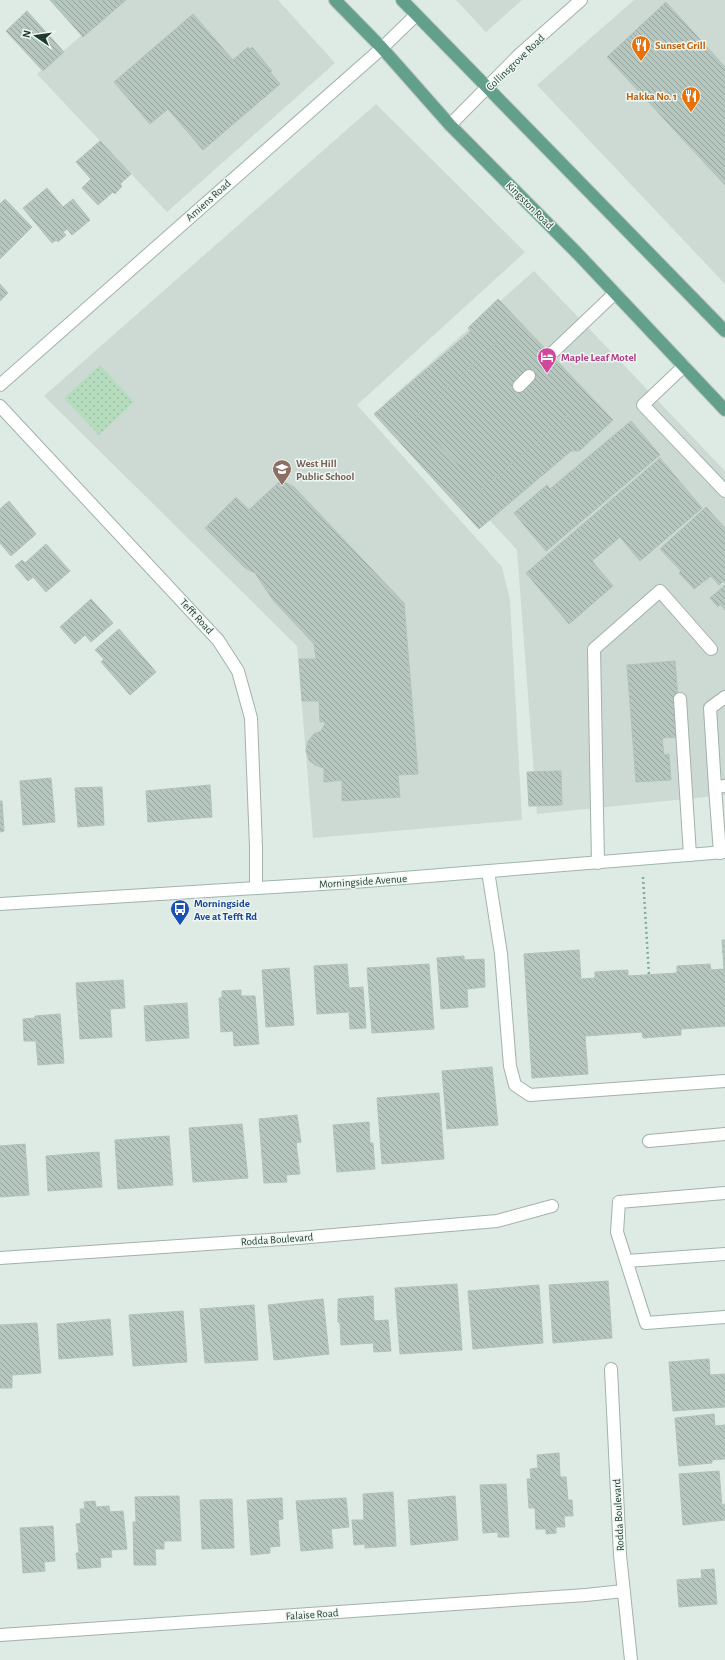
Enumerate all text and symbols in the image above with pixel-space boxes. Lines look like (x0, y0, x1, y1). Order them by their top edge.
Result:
north arrow (16, 16, 56, 56)
text: N (21, 29, 33, 39)
street label: Collinsgrove Road (484, 32, 547, 93)
restaurant icon: Sunset Grill (630, 34, 652, 62)
place label: Sunset Grill (655, 40, 706, 51)
restaurant icon: Hakka No. 1 (680, 85, 702, 113)
place label: Hakka No. 1 (626, 91, 677, 102)
street label: Amiens Road (184, 177, 233, 223)
street label: Kingston Road (504, 180, 556, 231)
hotel icon: Maple Leaf Motel (536, 346, 558, 374)
place label: Maple Leaf Motel (561, 352, 637, 363)
school or university icon: West Hill Public School (271, 458, 293, 486)
place label: West Hill Public School (296, 458, 354, 482)
street label: Tefft Road (178, 597, 216, 636)
street label: Morningside Avenue (319, 873, 407, 890)
bus stop icon: Morningside Ave at Tefft Rd (169, 898, 191, 926)
place label: Morningside Ave at Tefft Rd (194, 898, 257, 922)
street label: Rodda Boulevard (240, 1231, 314, 1248)
street label: Rodda Boulevard (611, 1478, 626, 1552)
street label: Falaise Road (285, 1607, 339, 1622)

